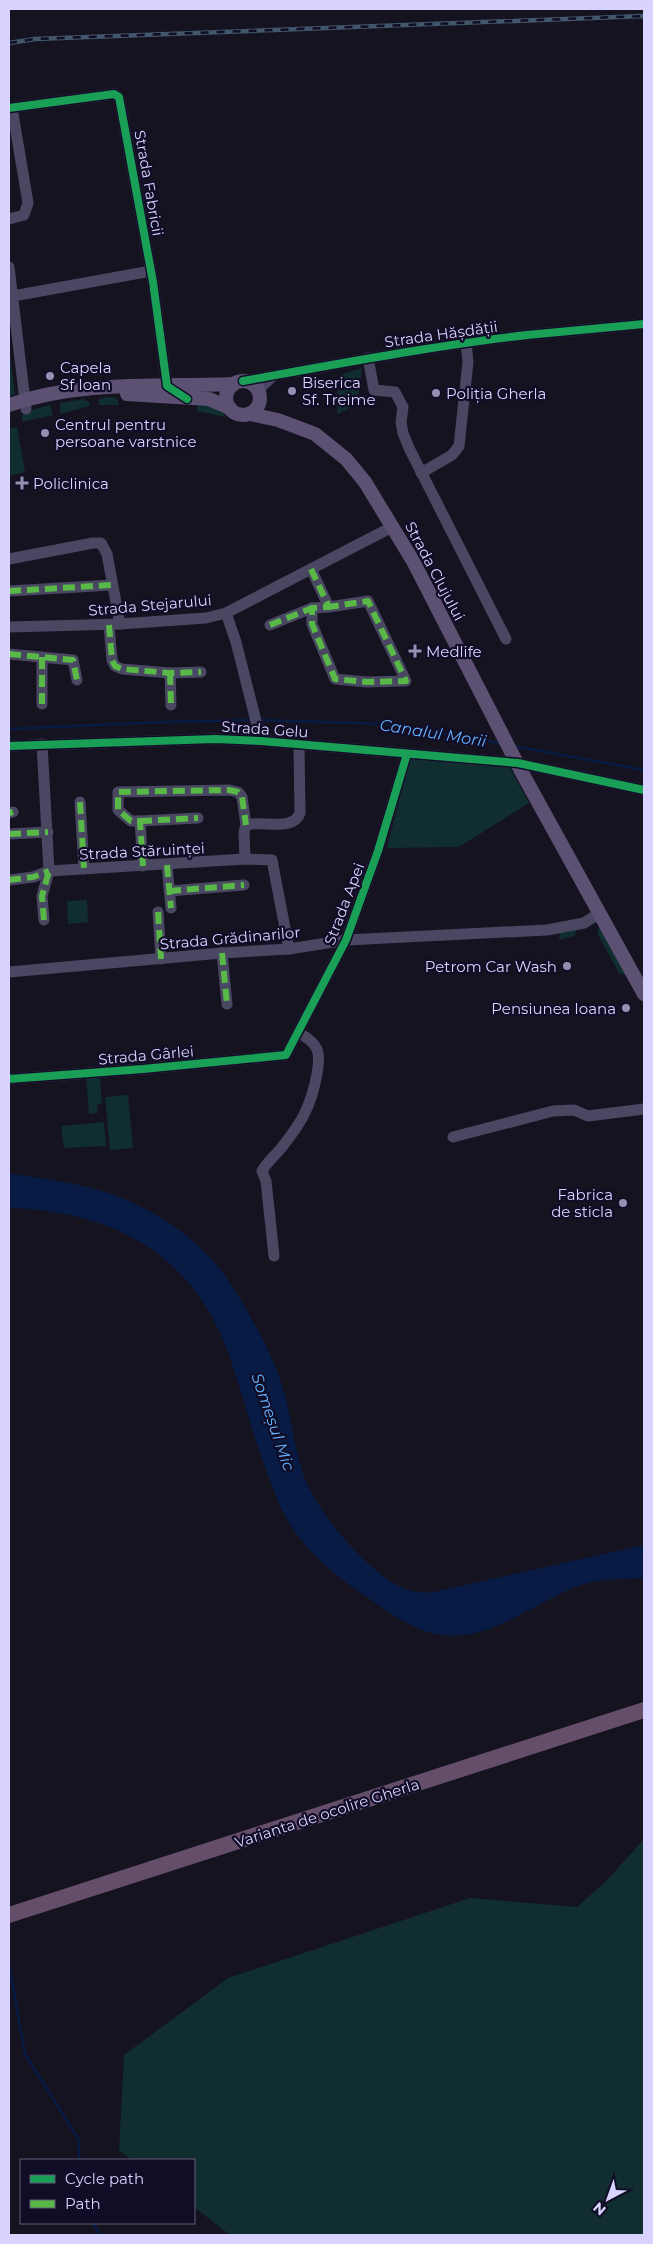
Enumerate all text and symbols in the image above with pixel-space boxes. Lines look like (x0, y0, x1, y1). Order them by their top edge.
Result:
street label: Strada Fabricii (130, 129, 168, 237)
street label: Strada Hășdății (383, 317, 499, 352)
place label: Capela Sf Ioan (60, 358, 112, 394)
marker: Capela Sf Ioan (44, 370, 56, 382)
place label: Biserica Sf. Treime (302, 373, 376, 409)
place label: Poliția Gherla (446, 384, 546, 404)
marker: Biserica Sf. Treime (286, 385, 298, 397)
marker: Poliția Gherla (430, 387, 442, 399)
place label: Centrul pentru persoane varstnice (55, 415, 197, 451)
marker: Centrul pentru persoane varstnice (39, 427, 51, 439)
place label: Policlinica (33, 474, 109, 493)
marker: Policlinica (15, 476, 29, 490)
street label: Strada Clujului (401, 518, 469, 624)
street label: Strada Stejarului (88, 590, 212, 620)
place label: Medlife (426, 642, 482, 661)
marker: Medlife (408, 644, 422, 658)
water label: Canalul Morii (378, 715, 488, 751)
street label: Strada Gelu (221, 716, 309, 742)
street label: Strada Stăruinței (79, 838, 205, 865)
street label: Strada Apei (320, 860, 368, 948)
street label: Strada Grădinarilor (159, 922, 301, 954)
place label: Petrom Car Wash (425, 957, 557, 976)
marker: Petrom Car Wash (561, 960, 573, 972)
place label: Pensiunea Ioana (491, 999, 616, 1018)
marker: Pensiunea Ioana (620, 1002, 632, 1014)
street label: Strada Gârlei (97, 1041, 195, 1069)
place label: Fabrica de sticla (551, 1185, 613, 1221)
marker: Fabrica de sticla (617, 1197, 629, 1209)
water label: Someșul Mic (246, 1371, 299, 1474)
street label: Varianta de ocolire Gherla (232, 1774, 422, 1852)
legend (20, 2159, 195, 2224)
text: Cycle path (65, 2169, 144, 2188)
north arrow (583, 2174, 633, 2224)
text: Path (65, 2194, 101, 2213)
text: N (589, 2198, 610, 2219)

